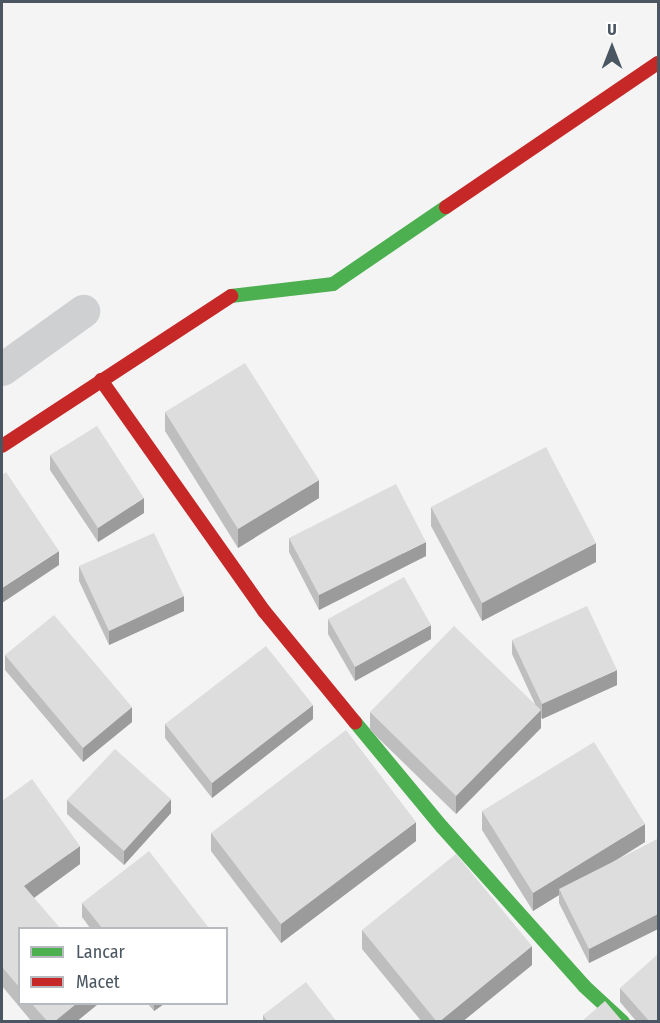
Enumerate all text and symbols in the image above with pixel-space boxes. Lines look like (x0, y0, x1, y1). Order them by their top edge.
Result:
north arrow (582, 18, 642, 78)
text: U (607, 20, 617, 39)
legend (18, 927, 228, 1005)
text: Lancar (76, 941, 125, 963)
text: Macet (76, 971, 120, 993)

